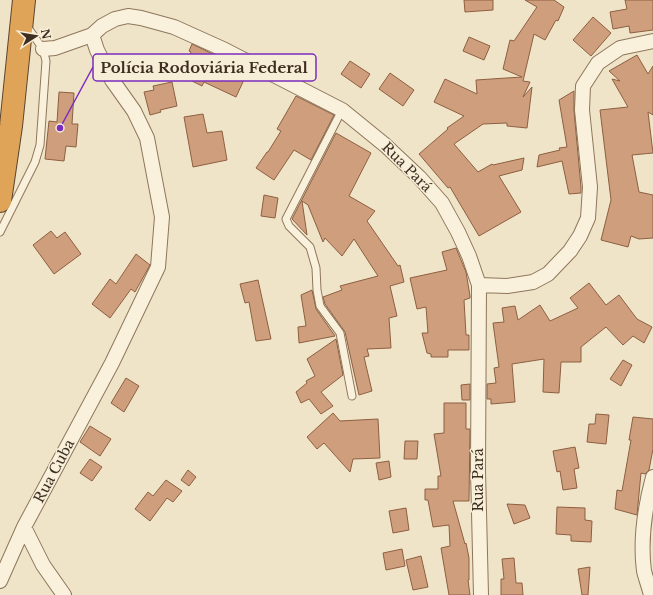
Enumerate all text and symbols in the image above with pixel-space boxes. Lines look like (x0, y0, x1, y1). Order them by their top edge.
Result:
north arrow (16, 16, 56, 56)
text: N (38, 27, 54, 41)
callout: Polícia Rodoviária Federal (93, 54, 316, 81)
text: Polícia Rodoviária Federal (100, 58, 308, 77)
street label: Rua Pará (378, 138, 436, 196)
street label: Rua Cuba (30, 436, 78, 506)
street label: Rua Pará (469, 448, 487, 512)

